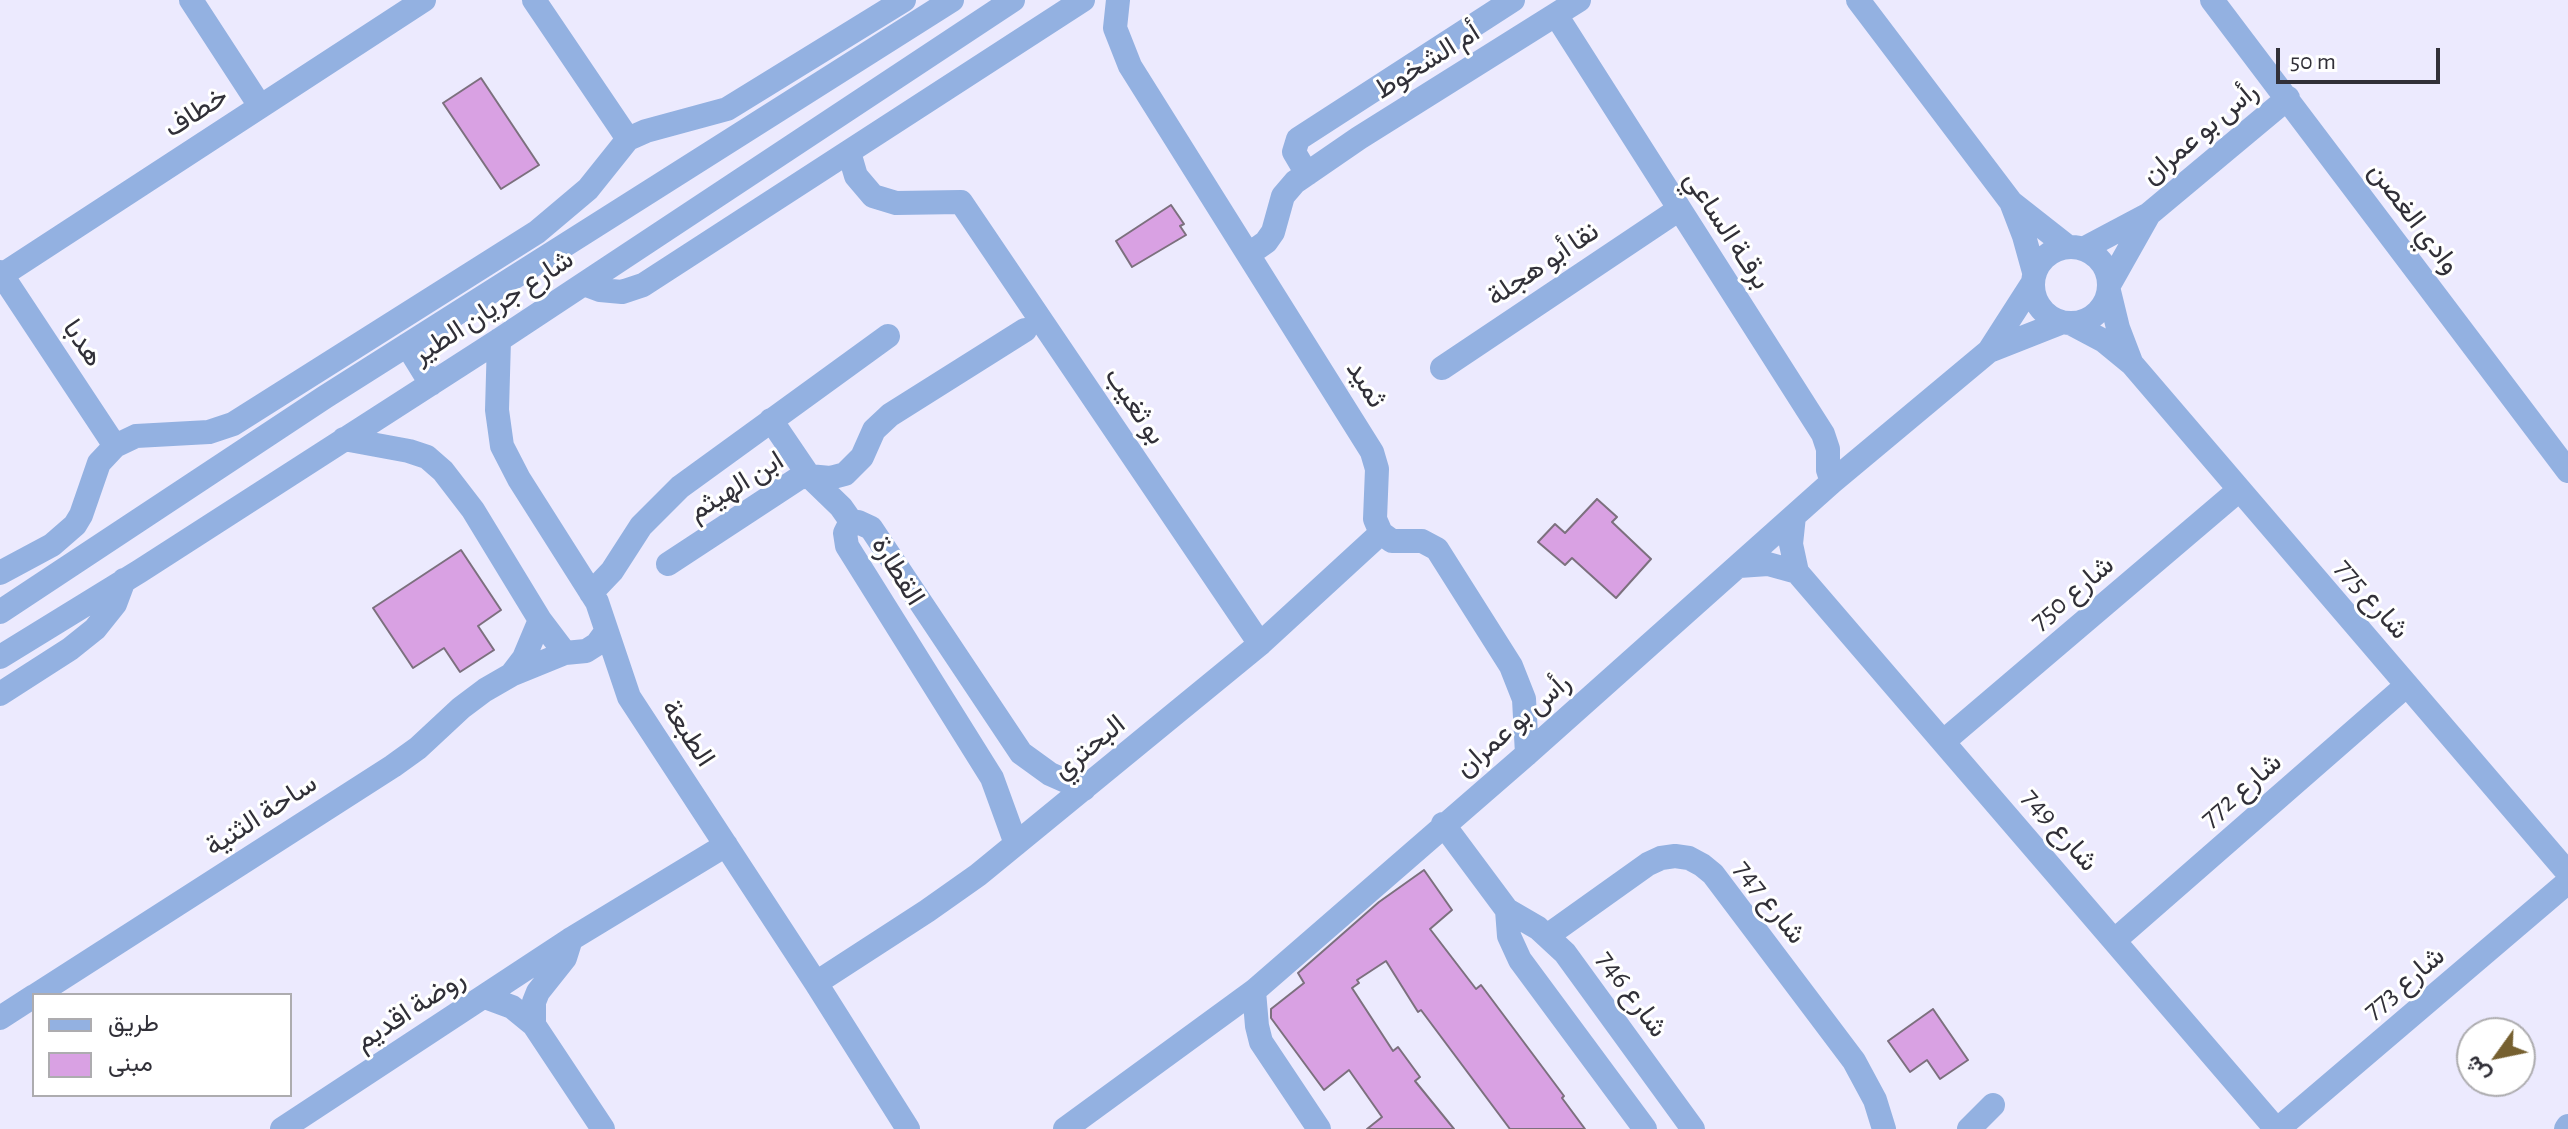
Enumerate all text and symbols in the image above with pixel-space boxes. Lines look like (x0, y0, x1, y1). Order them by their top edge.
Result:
street label: أم الشخوط (1368, 15, 1486, 107)
scale bar (2280, 32, 2444, 82)
text: 50 m (2290, 50, 2336, 74)
street label: رأس بو عمران (2135, 74, 2265, 192)
street label: خطاف (158, 79, 234, 145)
street label: وادي الغصن (2361, 155, 2467, 281)
street label: برقـة الساعي (1676, 164, 1778, 296)
street label: نقا أبو هجلة (1481, 214, 1605, 314)
street label: شارع جريان الطير (406, 242, 580, 372)
street label: هدبا (55, 313, 111, 373)
street label: ثميد (1339, 354, 1393, 414)
street label: بو ثغيب (1097, 361, 1173, 451)
street label: ابن الهيثم (682, 444, 790, 528)
street label: القطارة (864, 530, 932, 612)
street label: شارع 750 (2023, 548, 2121, 638)
street label: شارع 775 (2328, 552, 2416, 646)
street label: رأس بو عمران (1448, 666, 1578, 784)
street label: الطبعة (654, 693, 722, 773)
street label: البحتري (1046, 708, 1132, 786)
street label: شارع 772 (2193, 745, 2289, 835)
street label: ساحة الثنية (199, 766, 323, 864)
street label: شارع 749 (2015, 782, 2105, 878)
street label: شارع 747 (1727, 853, 1813, 951)
street label: شارع 773 (2356, 939, 2452, 1027)
street label: شارع 746 (1589, 944, 1675, 1044)
street label: روضة اقديم (349, 962, 471, 1058)
legend (32, 993, 292, 1097)
text: طريق (108, 1012, 159, 1036)
north arrow (2456, 1017, 2536, 1097)
text: مبنى (108, 1052, 153, 1076)
text: ش (2461, 1052, 2494, 1086)

